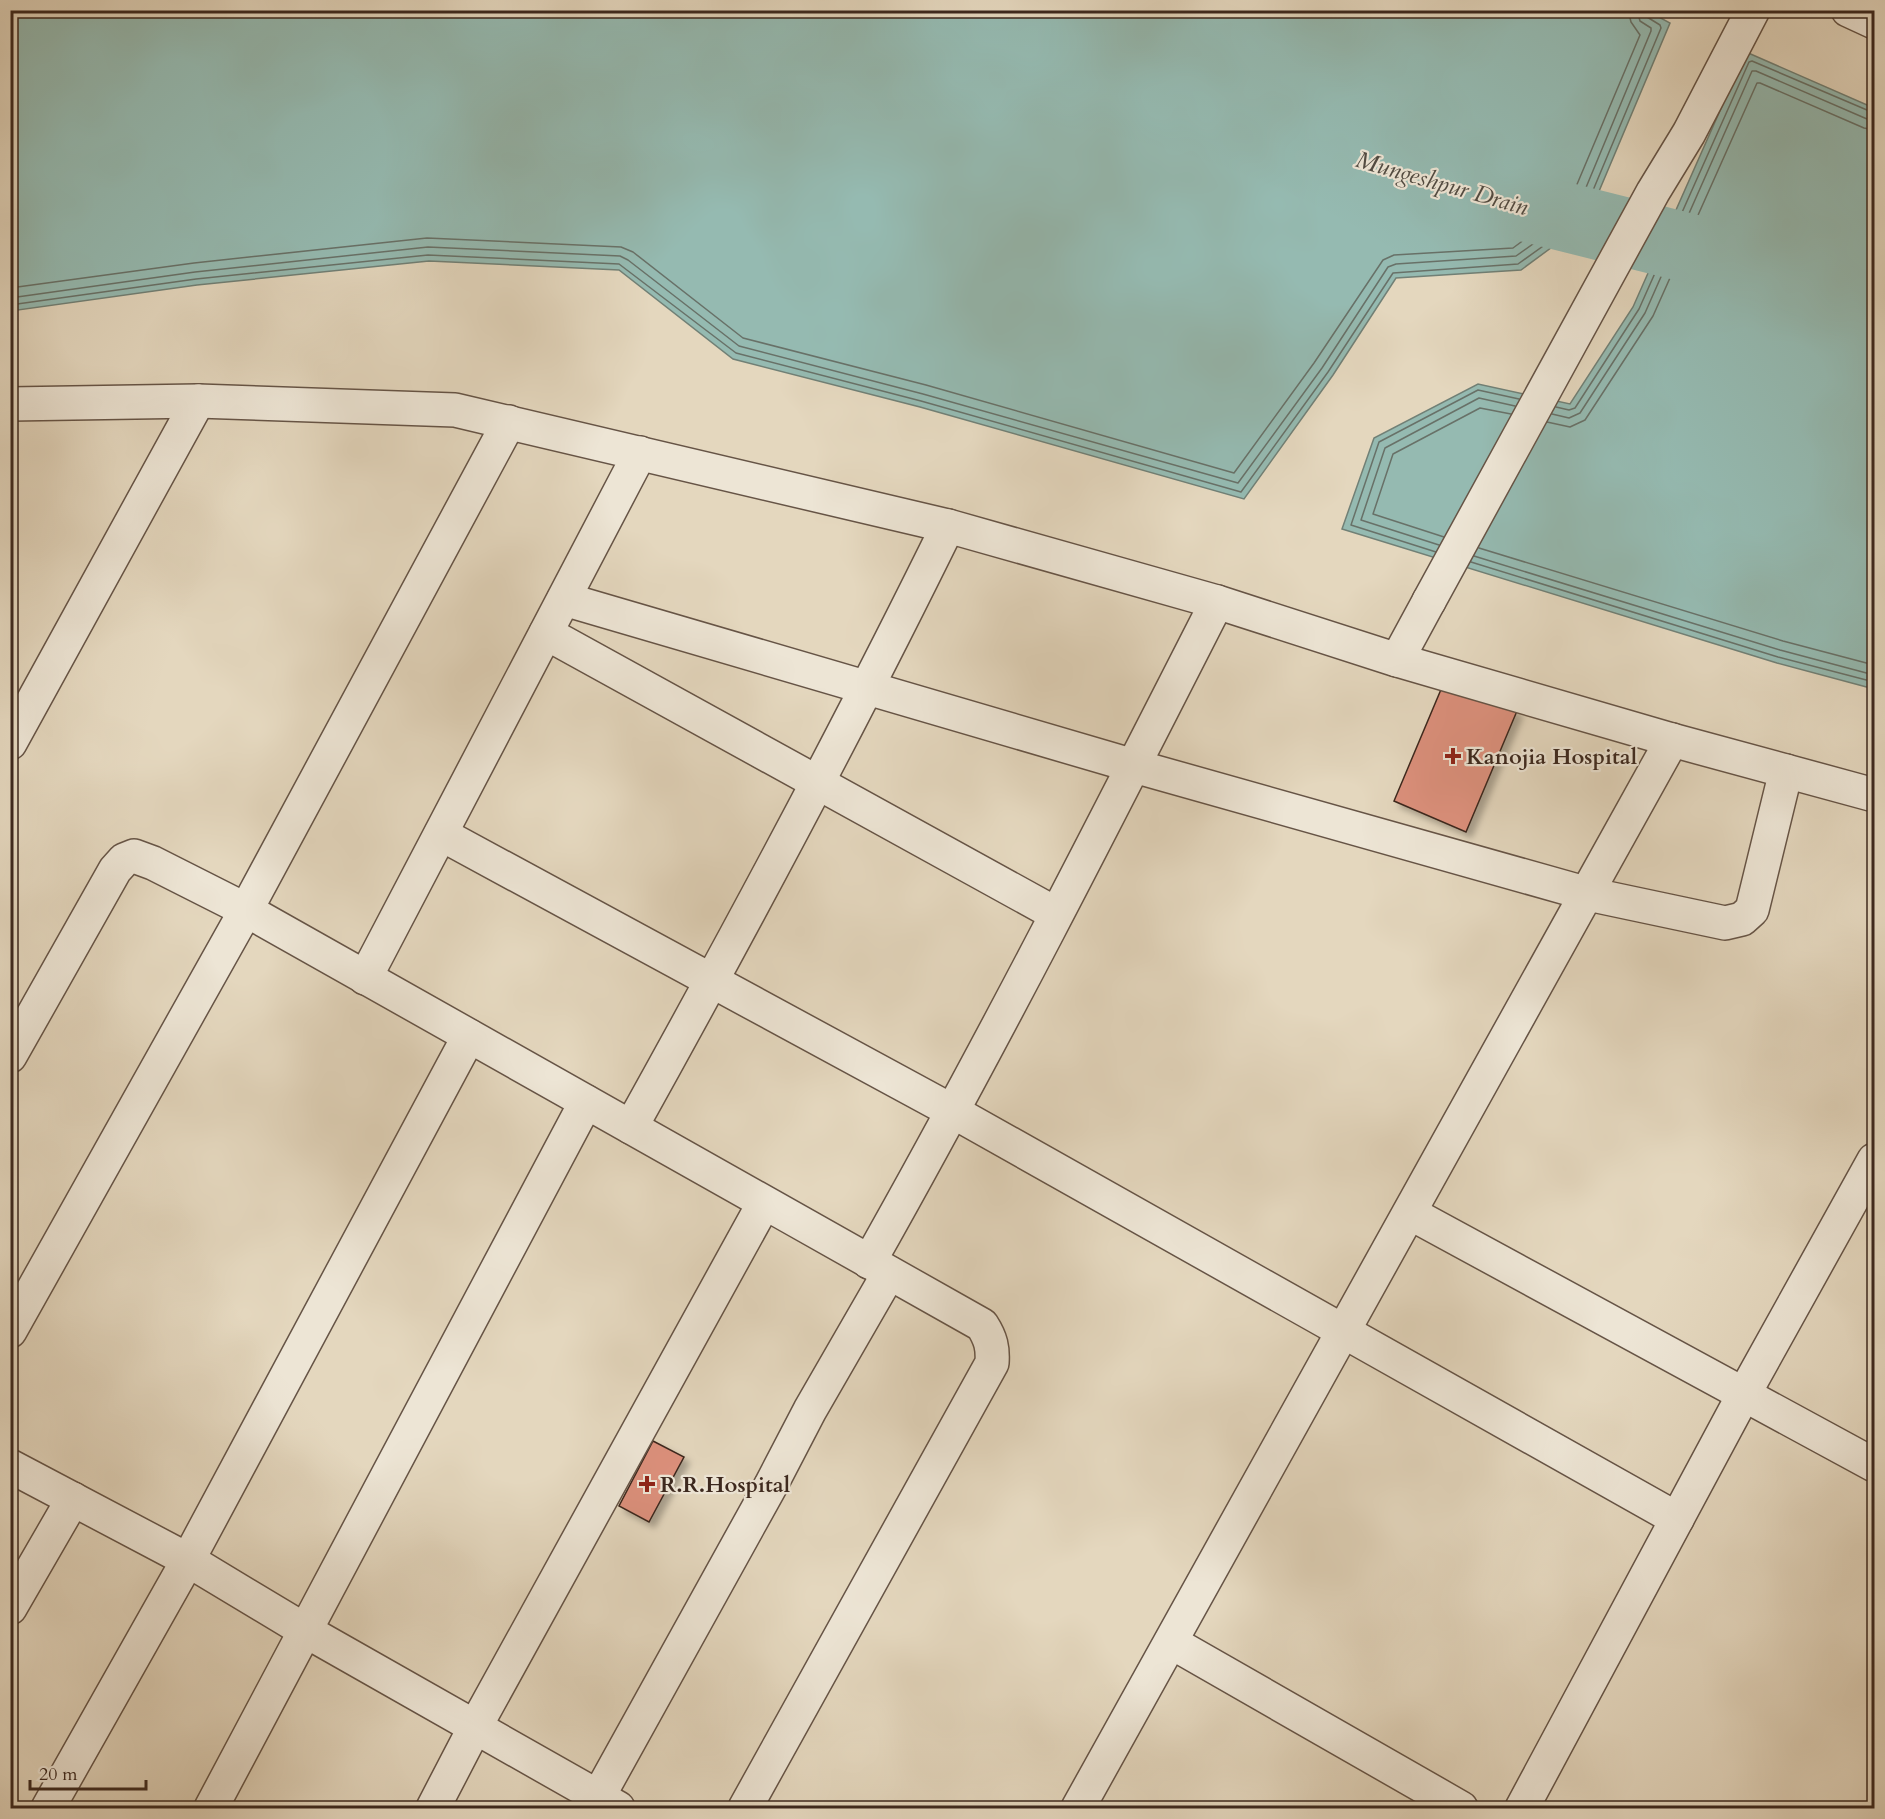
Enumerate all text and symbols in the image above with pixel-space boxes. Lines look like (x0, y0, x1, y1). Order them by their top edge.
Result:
water label: Mungeshpur Drain (1352, 143, 1532, 224)
place label: Kanojia Hospital (1466, 742, 1638, 772)
marker: Kanojia Hospital (1444, 747, 1462, 765)
place label: R.R.Hospital (660, 1470, 791, 1500)
marker: R.R.Hospital (638, 1475, 656, 1493)
scale bar (30, 1753, 146, 1791)
text: 20 m (39, 1762, 78, 1787)

